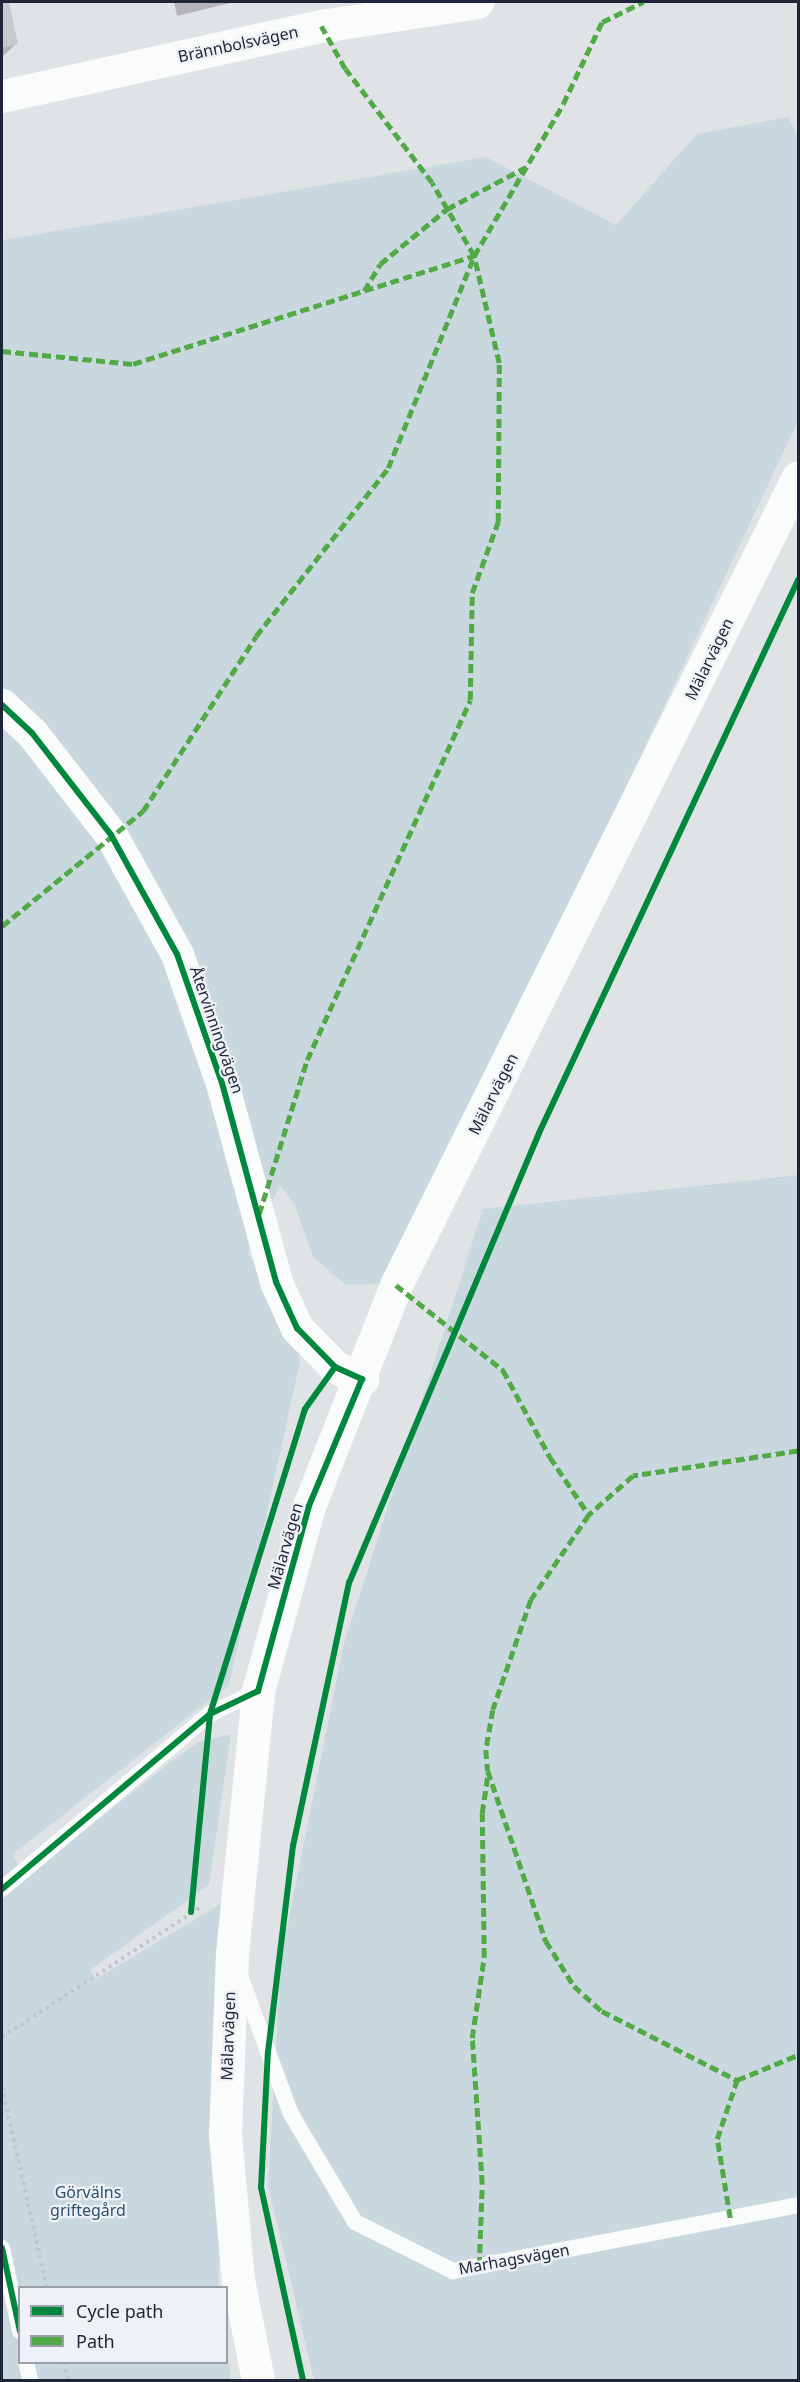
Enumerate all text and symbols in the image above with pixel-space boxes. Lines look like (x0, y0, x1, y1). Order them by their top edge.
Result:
street label: Brännbolsvägen (176, 22, 300, 66)
street label: Mälarvägen (681, 615, 737, 703)
street label: Återvinningvägen (186, 964, 248, 1096)
street label: Mälarvägen (464, 1050, 522, 1138)
street label: Mälarvägen (263, 1501, 307, 1591)
street label: Mälarvägen (217, 1991, 239, 2081)
park label: Görvälns griftegård (50, 2182, 126, 2220)
street label: Marhagsvägen (457, 2240, 571, 2278)
legend (18, 2286, 228, 2364)
text: Cycle path (76, 2299, 163, 2323)
text: Path (76, 2329, 115, 2353)

